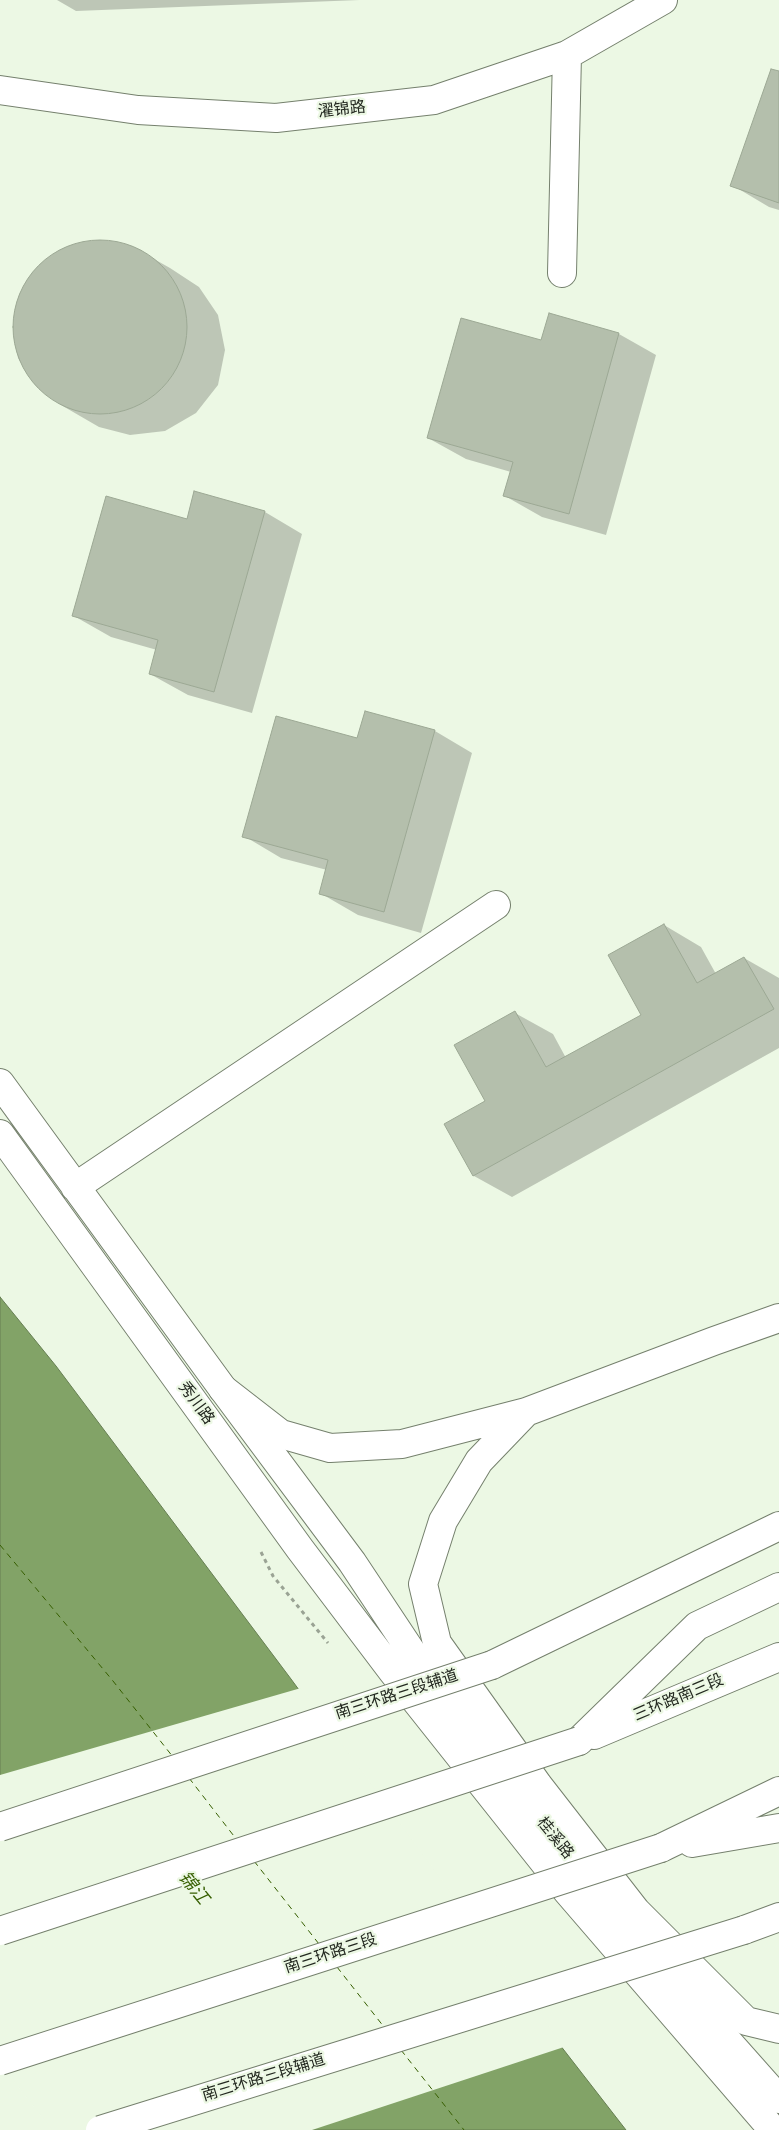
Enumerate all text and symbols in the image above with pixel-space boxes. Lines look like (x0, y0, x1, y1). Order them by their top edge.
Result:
street label: 濯锦路 (317, 99, 367, 123)
street label: 秀川路 (173, 1379, 217, 1429)
street label: 南三环路三段辅道 (333, 1667, 461, 1725)
street label: 三环路南三段 (631, 1671, 727, 1727)
street label: 桂溪路 (531, 1814, 577, 1864)
water label: 锦江 (172, 1868, 212, 1910)
street label: 南三环路三段 (282, 1931, 380, 1979)
street label: 南三环路三段辅道 (200, 2051, 328, 2107)

